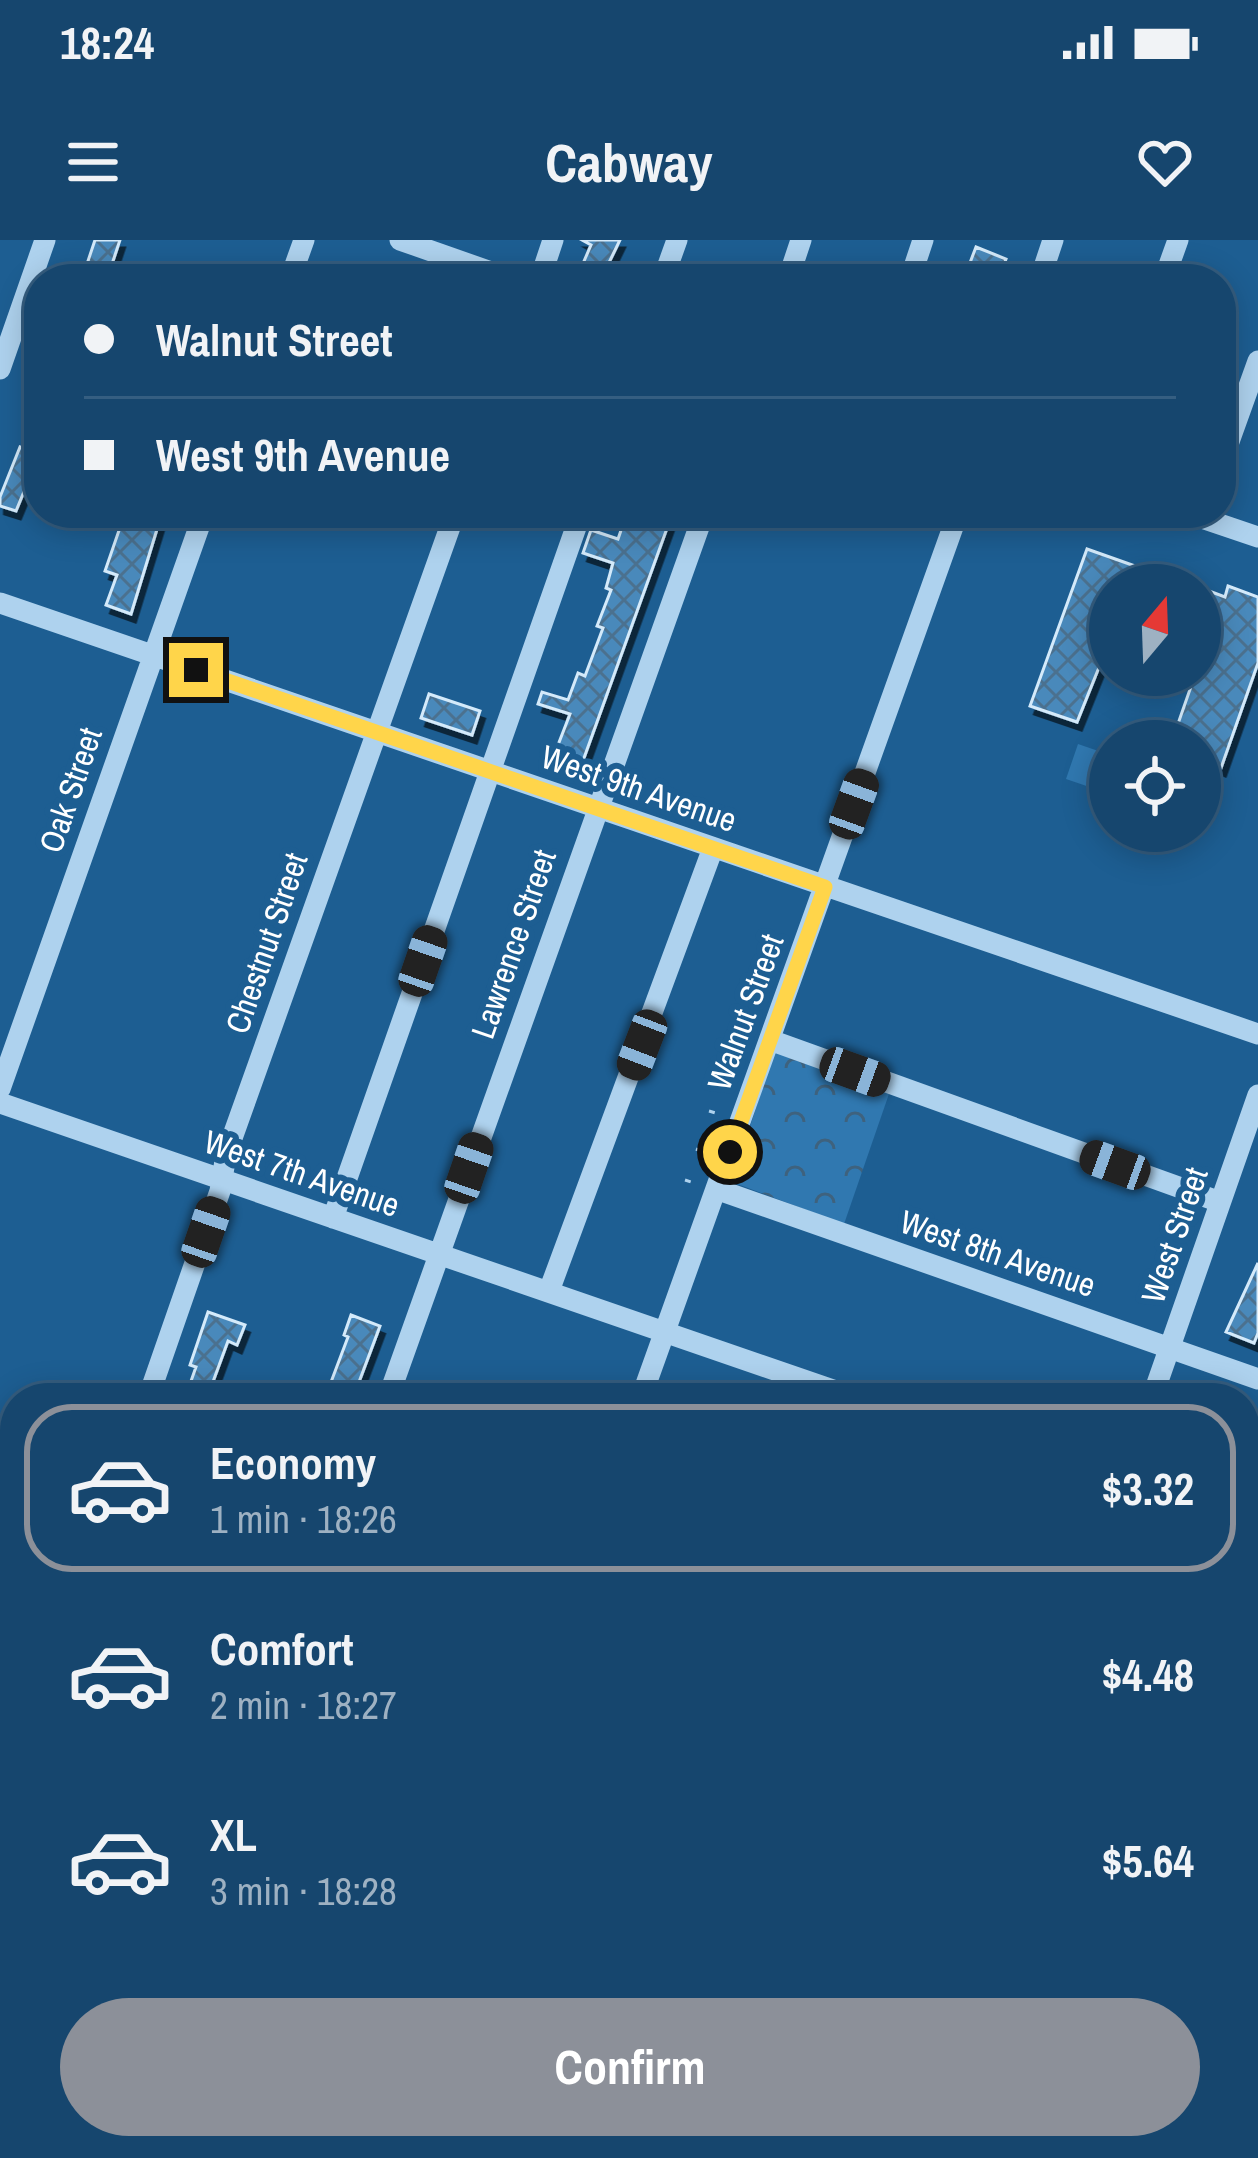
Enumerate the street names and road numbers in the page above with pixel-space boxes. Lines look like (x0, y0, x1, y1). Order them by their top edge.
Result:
street label: Oak Street (28, 722, 112, 858)
street label: West 9th Avenue (536, 734, 742, 842)
street label: Lawrence Street (460, 844, 566, 1044)
street label: Chestnut Street (215, 847, 317, 1039)
street label: Walnut Street (696, 928, 794, 1096)
street label: West 7th Avenue (199, 1119, 405, 1227)
street label: West Street (1130, 1161, 1218, 1309)
street label: West 8th Avenue (895, 1199, 1101, 1307)

